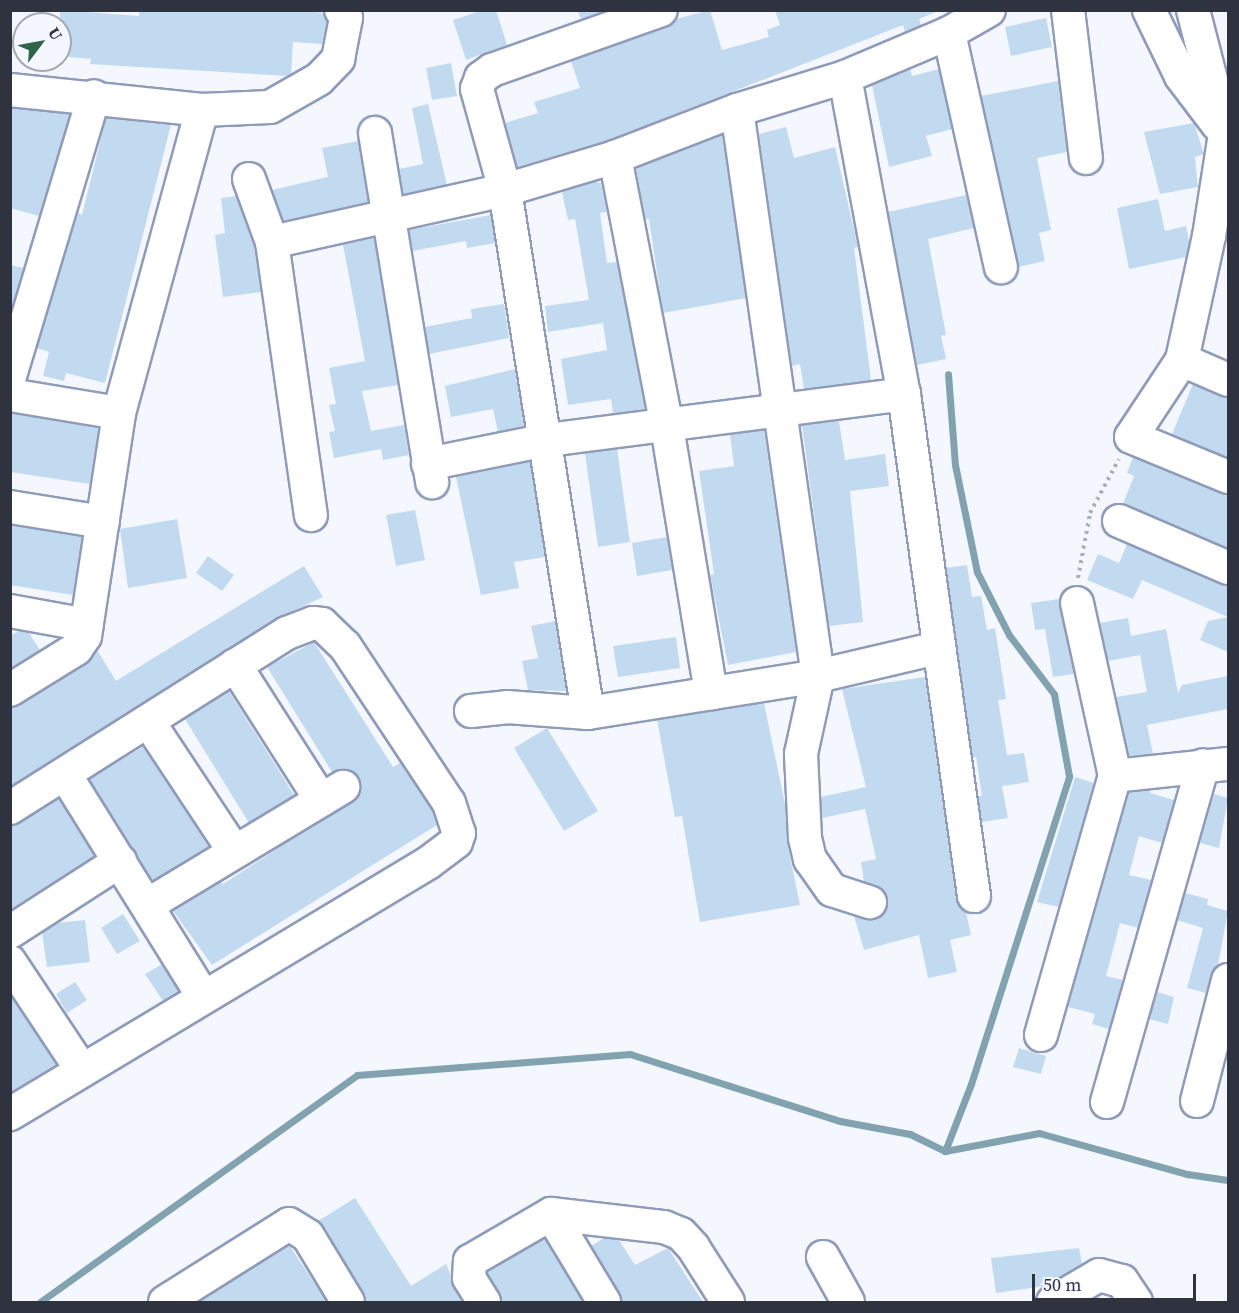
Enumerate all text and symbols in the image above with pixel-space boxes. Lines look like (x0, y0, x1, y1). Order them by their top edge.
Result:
north arrow (12, 12, 72, 72)
text: U (43, 23, 68, 44)
scale bar (1035, 1262, 1198, 1300)
text: 50 m (1043, 1272, 1081, 1297)

